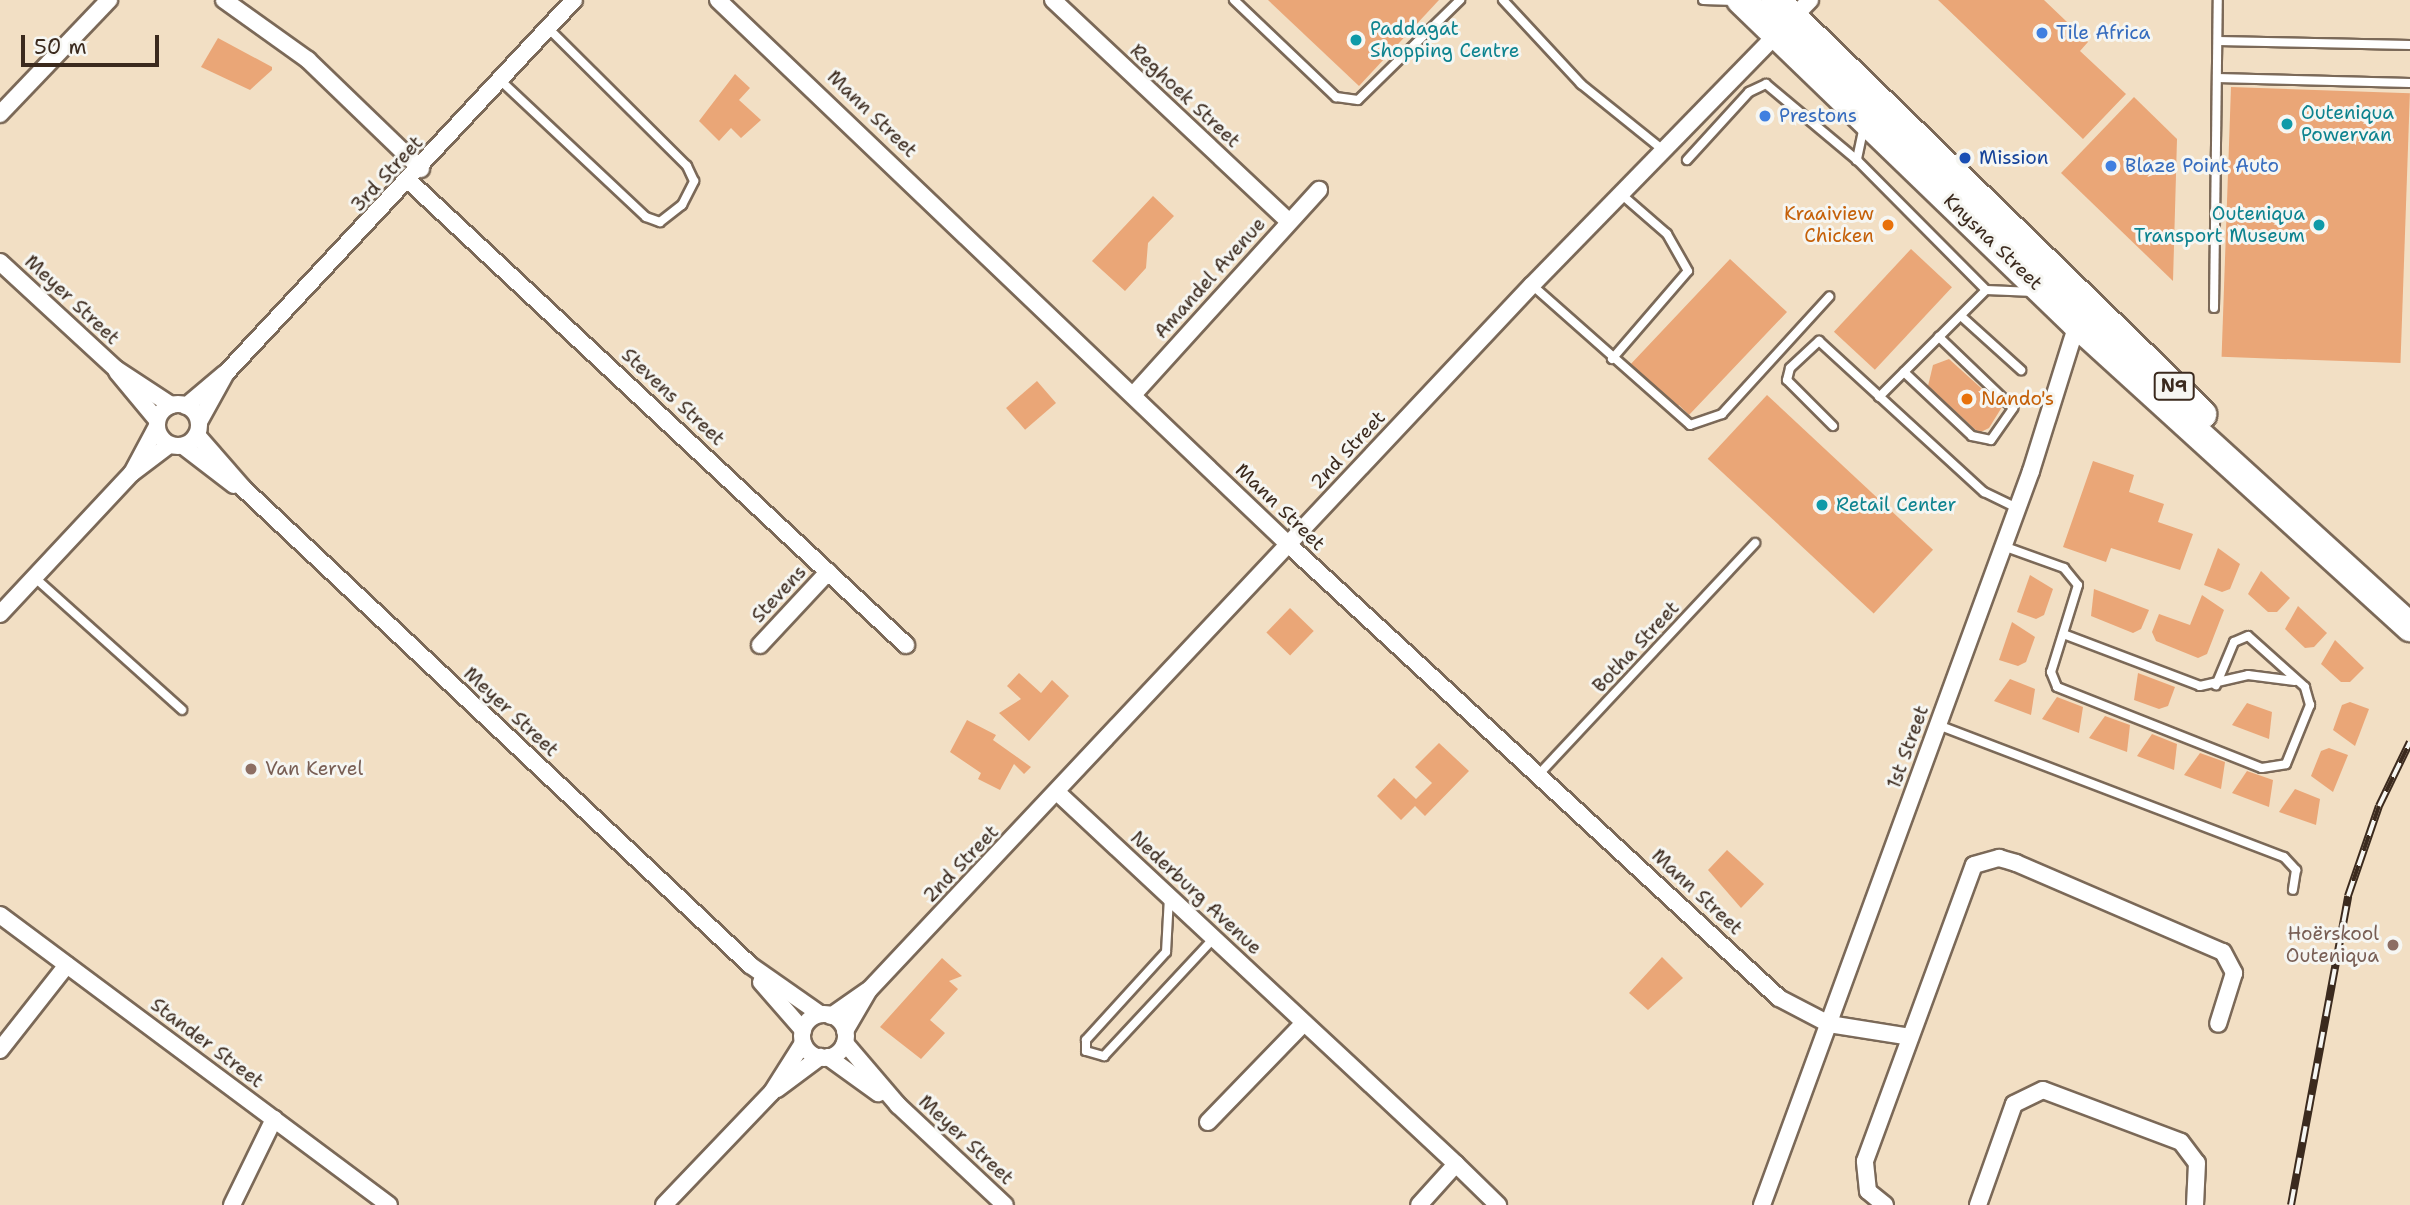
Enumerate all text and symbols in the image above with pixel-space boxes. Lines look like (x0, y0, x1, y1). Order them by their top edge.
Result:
place label: Paddagat Shopping Centre (1370, 18, 1520, 62)
scale bar (24, 21, 163, 65)
place label: Tile Africa (2056, 22, 2150, 44)
marker: Tile Africa (2034, 25, 2050, 41)
marker: Paddagat Shopping Centre (1348, 32, 1364, 48)
text: 50 m (34, 33, 87, 61)
street label: Reghoek Street (1125, 39, 1245, 153)
street label: Mann Street (823, 66, 921, 162)
place label: Outeniqua Powervan (2301, 102, 2394, 146)
place label: Prestons (1779, 105, 1857, 127)
marker: Prestons (1757, 108, 1773, 124)
marker: Outeniqua Powervan (2279, 116, 2295, 132)
street label: 3rd Street (346, 131, 428, 217)
place label: Mission (1979, 147, 2048, 169)
marker: Mission (1957, 150, 1973, 166)
place label: Blaze Point Auto (2125, 155, 2279, 177)
marker: Blaze Point Auto (2103, 158, 2119, 174)
street label: Knysna Street (1939, 189, 2047, 295)
place label: Kraaiview Chicken (1784, 203, 1874, 247)
place label: Outeniqua Transport Museum (2134, 203, 2305, 247)
street label: Amandel Avenue (1150, 213, 1270, 343)
marker: Kraaiview Chicken (1880, 217, 1896, 233)
marker: Outeniqua Transport Museum (2311, 217, 2327, 233)
street label: Meyer Street (20, 250, 124, 350)
street label: Stevens Street (617, 344, 729, 450)
road number: N9 (2153, 372, 2195, 400)
place label: Nando's (1981, 388, 2054, 410)
marker: Nando's (1959, 391, 1975, 407)
street label: 2nd Street (1306, 406, 1390, 494)
street label: Mann Street (1231, 459, 1329, 555)
place label: Retail Center (1836, 494, 1957, 516)
marker: Retail Center (1814, 497, 1830, 513)
street label: Stevens (747, 561, 811, 627)
street label: Botha Street (1588, 597, 1684, 697)
street label: Meyer Street (459, 662, 563, 762)
street label: 1st Street (1882, 702, 1934, 792)
place label: Van Kervel (265, 758, 363, 780)
marker: Van Kervel (243, 761, 259, 777)
street label: 2nd Street (919, 821, 1003, 907)
street label: Nederburg Avenue (1126, 826, 1266, 960)
street label: Mann Street (1647, 844, 1747, 940)
place label: Hoërskool Outeniqua (2286, 923, 2379, 967)
marker: Hoërskool Outeniqua (2385, 937, 2401, 953)
street label: Stander Street (146, 993, 268, 1093)
street label: Meyer Street (914, 1090, 1018, 1190)

